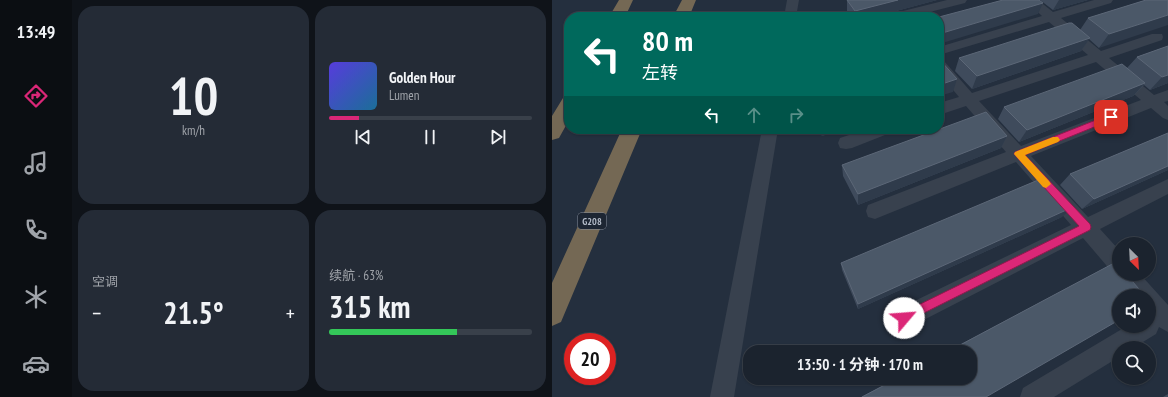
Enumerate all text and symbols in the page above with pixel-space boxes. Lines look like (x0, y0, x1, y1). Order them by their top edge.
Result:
text: 13:49 (17, 20, 55, 43)
text: 80 m (642, 22, 693, 59)
icon: left (576, 28, 628, 80)
text: 左转 (642, 61, 678, 84)
text: 10 (169, 62, 218, 129)
text: Golden Hour (389, 68, 456, 87)
icon: directions (22, 82, 50, 110)
text: Lumen (389, 87, 419, 104)
pin (1094, 100, 1128, 134)
icon: left (701, 104, 723, 126)
icon: ahead (743, 104, 765, 126)
icon: right (785, 104, 807, 126)
icon: arrive (1100, 106, 1122, 128)
text: km/h (182, 122, 205, 139)
icon: previous (352, 126, 374, 148)
icon: pause (419, 126, 441, 148)
icon: next (487, 126, 509, 148)
icon: music (22, 149, 50, 177)
road number: G208 (578, 213, 606, 229)
icon: phone (22, 216, 50, 244)
north arrow (1112, 237, 1156, 281)
map controls (1112, 237, 1156, 385)
text: 续航 · 63% (329, 267, 383, 284)
text: 空调 (92, 273, 118, 290)
icon: climate (22, 283, 50, 311)
text: 315 km (329, 287, 410, 326)
button: sound (1112, 289, 1156, 333)
text: 21.5° (163, 293, 224, 332)
position arrow (883, 297, 925, 339)
text: − (92, 299, 101, 327)
text: + (286, 299, 295, 327)
speed limit sign: 20 (564, 333, 616, 385)
button: search (1112, 341, 1156, 385)
icon: car (22, 350, 50, 378)
text: 13:50 · 1 分钟 · 170 m (797, 355, 923, 374)

